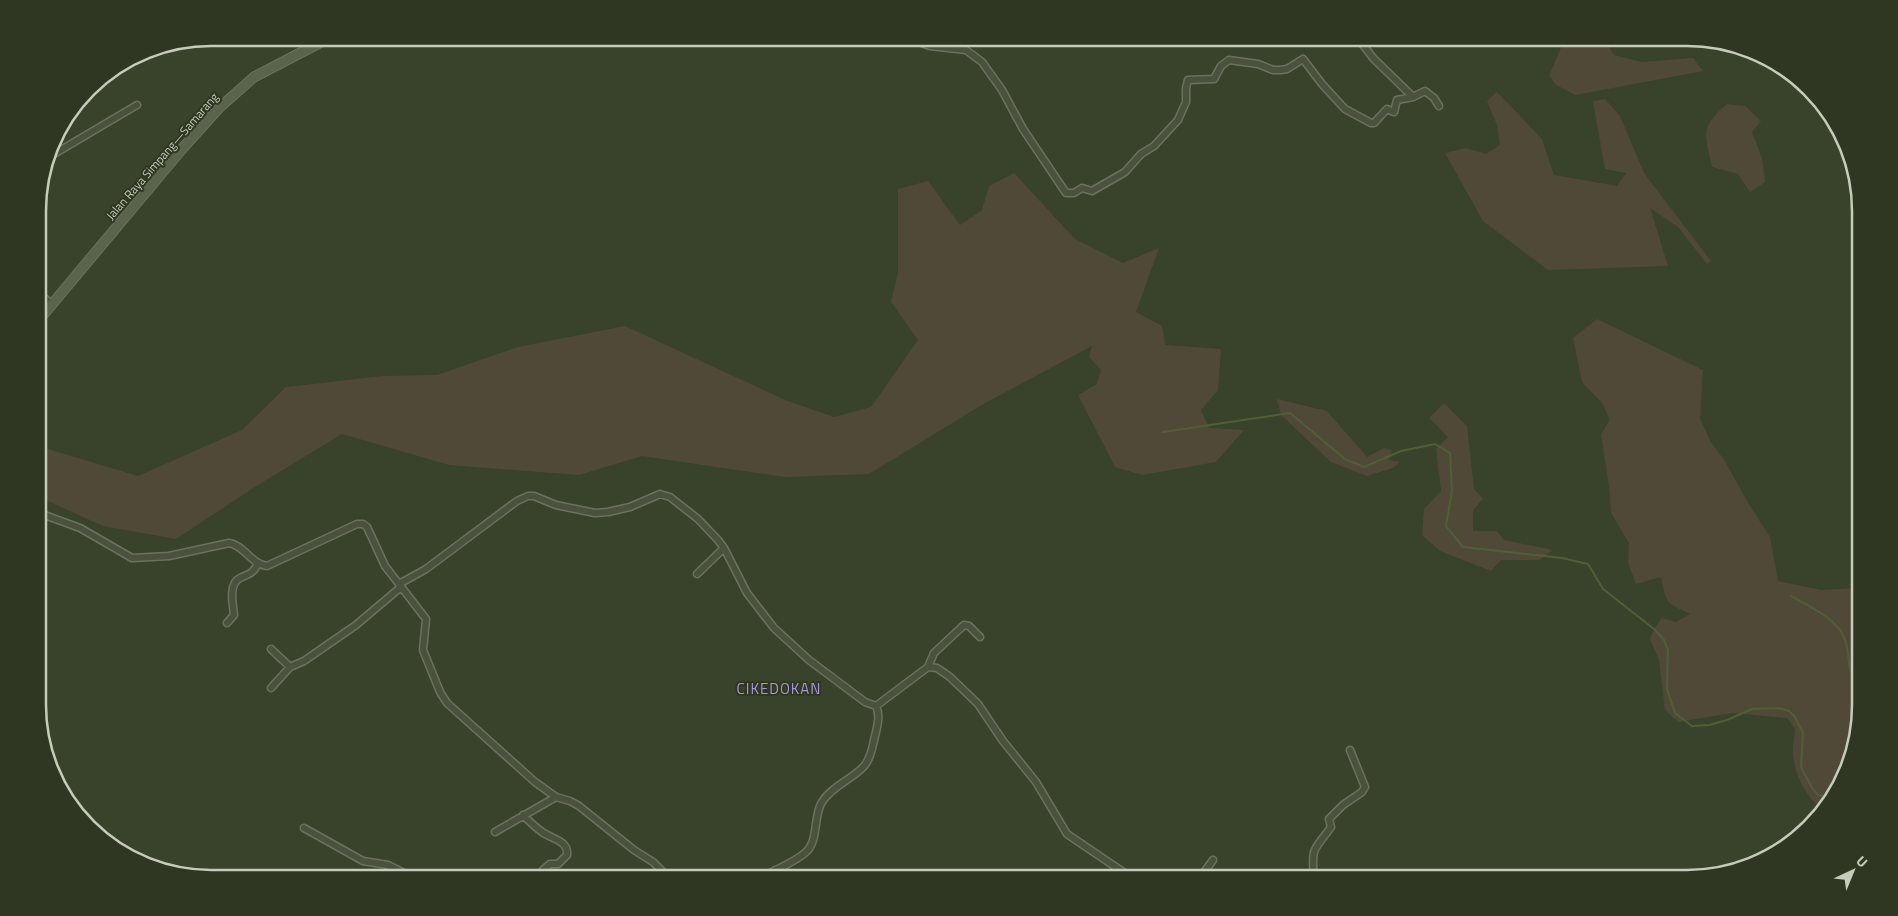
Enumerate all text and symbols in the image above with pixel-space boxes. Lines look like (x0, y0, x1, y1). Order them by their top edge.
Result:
street label: Jalan Raya Simpang—Samarang (101, 88, 223, 224)
district label: CIKEDOKAN (737, 677, 821, 700)
north arrow (1828, 846, 1878, 896)
text: U (1852, 851, 1873, 872)

